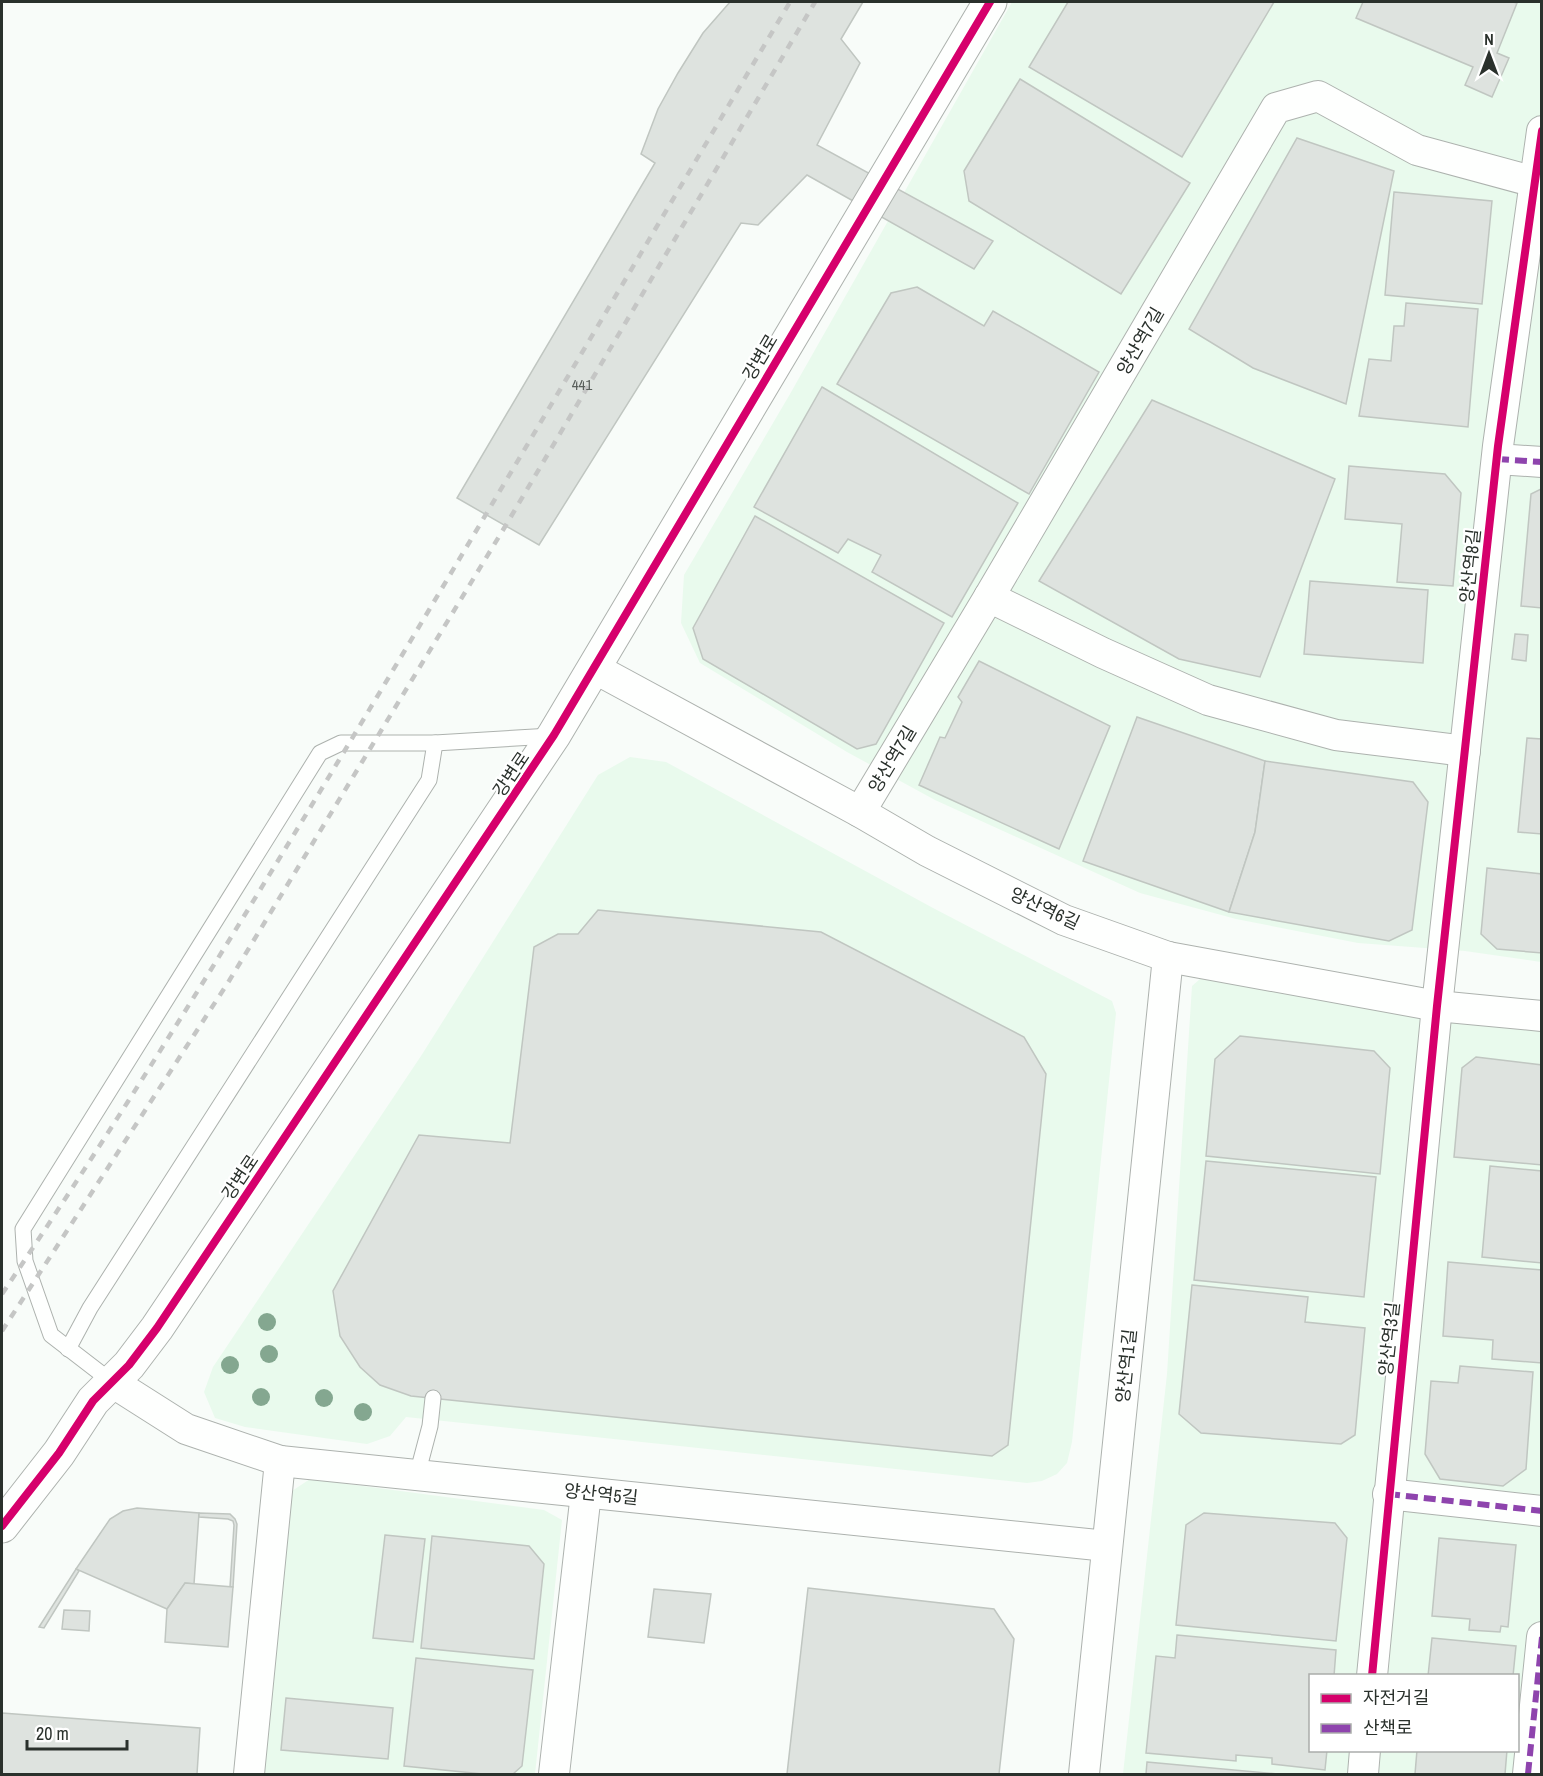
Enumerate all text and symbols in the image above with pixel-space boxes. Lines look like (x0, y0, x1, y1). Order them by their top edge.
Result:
north arrow (1459, 24, 1519, 84)
text: N (1484, 28, 1494, 50)
street label: 양산역7길 (1111, 303, 1169, 379)
street label: 강변로 (736, 329, 784, 385)
house number: 441 (572, 374, 592, 395)
street label: 양산역8길 (1454, 528, 1486, 604)
street label: 양산역7길 (862, 721, 922, 797)
street label: 강변로 (487, 746, 535, 802)
street label: 양산역6길 (1006, 881, 1084, 935)
street label: 강변로 (216, 1149, 264, 1205)
street label: 양산역3길 (1373, 1301, 1405, 1377)
street label: 양산역1길 (1110, 1328, 1142, 1404)
street label: 양산역5길 (563, 1478, 639, 1510)
legend (1309, 1674, 1519, 1752)
text: 자전거길 (1363, 1685, 1429, 1710)
scale bar (27, 1713, 128, 1751)
text: 산책로 (1363, 1715, 1413, 1740)
text: 20 m (36, 1721, 69, 1746)

